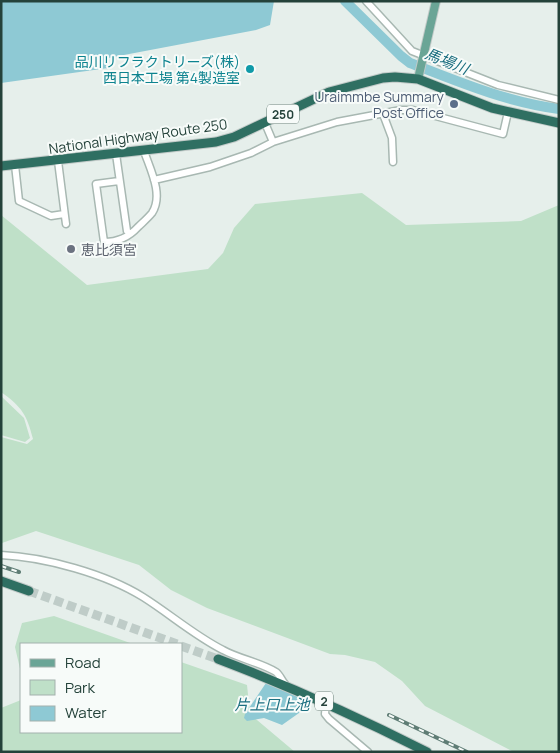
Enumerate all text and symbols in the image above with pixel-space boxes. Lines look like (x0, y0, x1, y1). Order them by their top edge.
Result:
water label: 馬場川 (422, 43, 474, 80)
place label: 品川リフラクトリーズ(株) 西日本工場 第4製造室 (75, 52, 240, 87)
marker: 品川リフラクトリーズ(株) 西日本工場 第4製造室 (244, 63, 256, 75)
place label: Uraimmbe Summary Post Office (315, 87, 445, 122)
marker: Uraimmbe Summary Post Office (448, 98, 460, 110)
road number: 250 (267, 105, 299, 124)
street label: National Highway Route 250 (47, 114, 229, 158)
place label: 恵比須宮 (81, 240, 137, 259)
marker: 恵比須宮 (65, 243, 77, 255)
legend (20, 643, 182, 733)
text: Road (65, 652, 101, 673)
text: Park (65, 677, 95, 698)
road number: 2 (315, 691, 333, 710)
water label: 片上口上池 (234, 694, 311, 715)
text: Water (65, 702, 107, 723)

